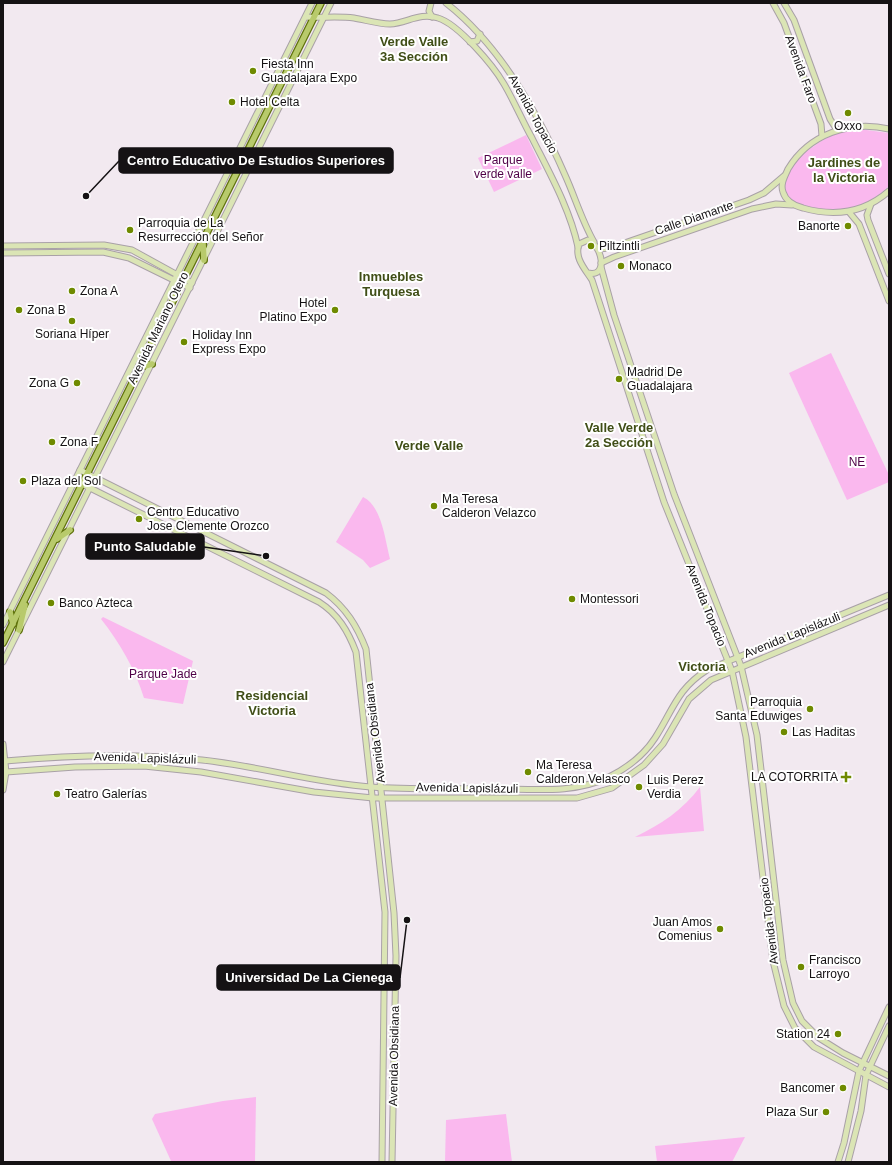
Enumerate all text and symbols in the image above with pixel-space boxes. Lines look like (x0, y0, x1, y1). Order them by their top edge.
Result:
street label: Avenida Faro (782, 33, 820, 105)
district label: Verde Valle 3a Sección (380, 34, 448, 64)
place label: Fiesta Inn Guadalajara Expo (261, 57, 357, 85)
marker: Fiesta Inn Guadalajara Expo (248, 66, 258, 76)
street label: Avenida Topacio (506, 72, 561, 156)
place label: Hotel Celta (240, 95, 300, 109)
marker: Hotel Celta (227, 97, 237, 107)
marker: Oxxo (843, 108, 853, 118)
place label: Oxxo (834, 119, 862, 133)
callout: Centro Educativo De Estudios Superiores (119, 148, 393, 173)
text: Centro Educativo De Estudios Superiores (127, 153, 385, 168)
park label: Parque verde valle (474, 153, 532, 181)
district label: Jardines de la Victoria (808, 155, 880, 185)
street label: Calle Diamante (653, 198, 735, 238)
place label: Parroquia de La Resurrección del Señor (138, 216, 263, 244)
place label: Banorte (798, 219, 840, 233)
marker: Banorte (843, 221, 853, 231)
marker: Parroquia de La Resurrección del Señor (125, 225, 135, 235)
place label: Piltzintli (599, 239, 640, 253)
marker: Piltzintli (586, 241, 596, 251)
place label: Monaco (629, 259, 672, 273)
marker: Monaco (616, 261, 626, 271)
street label: Avenida Mariano Otero (125, 269, 191, 386)
district label: Inmuebles Turquesa (359, 269, 423, 299)
place label: Zona A (80, 284, 118, 298)
marker: Zona A (67, 286, 77, 296)
place label: Hotel Platino Expo (260, 296, 327, 324)
place label: Zona B (27, 303, 66, 317)
marker: Zona B (14, 305, 24, 315)
marker: Hotel Platino Expo (330, 305, 340, 315)
marker: Soriana Híper (67, 316, 77, 326)
place label: Soriana Híper (35, 327, 109, 341)
place label: Holiday Inn Express Expo (192, 328, 266, 356)
marker: Holiday Inn Express Expo (179, 337, 189, 347)
place label: Madrid De Guadalajara (627, 365, 693, 393)
marker: Madrid De Guadalajara (614, 374, 624, 384)
place label: Zona G (29, 376, 69, 390)
marker: Zona G (72, 378, 82, 388)
district label: Valle Verde 2a Sección (585, 420, 653, 450)
place label: Zona F (60, 435, 98, 449)
marker: Zona F (47, 437, 57, 447)
district label: Verde Valle (395, 438, 463, 453)
park label: NE (849, 455, 865, 469)
place label: Plaza del Sol (31, 474, 101, 488)
marker: Plaza del Sol (18, 476, 28, 486)
place label: Ma Teresa Calderon Velazco (442, 492, 536, 520)
marker: Ma Teresa Calderon Velazco (429, 501, 439, 511)
place label: Centro Educativo Jose Clemente Orozco (147, 505, 269, 533)
marker: Centro Educativo Jose Clemente Orozco (134, 514, 144, 524)
callout: Punto Saludable (86, 534, 204, 559)
text: Punto Saludable (94, 539, 196, 554)
street label: Avenida Topacio (683, 562, 729, 649)
place label: Montessori (580, 592, 639, 606)
marker: Montessori (567, 594, 577, 604)
place label: Banco Azteca (59, 596, 133, 610)
marker: Banco Azteca (46, 598, 56, 608)
street label: Avenida Lapislázuli (742, 609, 842, 661)
district label: Victoria (678, 659, 726, 674)
park label: Parque Jade (129, 667, 197, 681)
street label: Avenida Obsidiana (362, 682, 388, 784)
district label: Residencial Victoria (236, 688, 308, 718)
place label: Parroquia Santa Eduwiges (715, 695, 802, 723)
marker: Parroquia Santa Eduwiges (805, 704, 815, 714)
place label: Las Haditas (792, 725, 855, 739)
marker: Las Haditas (779, 727, 789, 737)
street label: Avenida Lapislázuli (94, 749, 196, 767)
place label: Ma Teresa Calderon Velasco (536, 758, 630, 786)
marker: Ma Teresa Calderon Velasco (523, 767, 533, 777)
place label: LA COTORRITA (751, 770, 838, 784)
marker: LA COTORRITA (841, 772, 851, 782)
place label: Luis Perez Verdia (647, 773, 704, 801)
street label: Avenida Lapislázuli (416, 780, 518, 796)
marker: Luis Perez Verdia (634, 782, 644, 792)
place label: Teatro Galerías (65, 787, 147, 801)
marker: Teatro Galerías (52, 789, 62, 799)
street label: Avenida Topacio (757, 876, 781, 965)
place label: Juan Amos Comenius (653, 915, 712, 943)
marker: Juan Amos Comenius (715, 924, 725, 934)
place label: Francisco Larroyo (809, 953, 861, 981)
marker: Francisco Larroyo (796, 962, 806, 972)
callout: Universidad De La Cienega (217, 965, 400, 990)
text: Universidad De La Cienega (225, 970, 394, 985)
street label: Avenida Obsidiana (386, 1005, 402, 1106)
place label: Station 24 (776, 1027, 830, 1041)
marker: Station 24 (833, 1029, 843, 1039)
place label: Bancomer (780, 1081, 835, 1095)
marker: Bancomer (838, 1083, 848, 1093)
place label: Plaza Sur (766, 1105, 818, 1119)
marker: Plaza Sur (821, 1107, 831, 1117)

